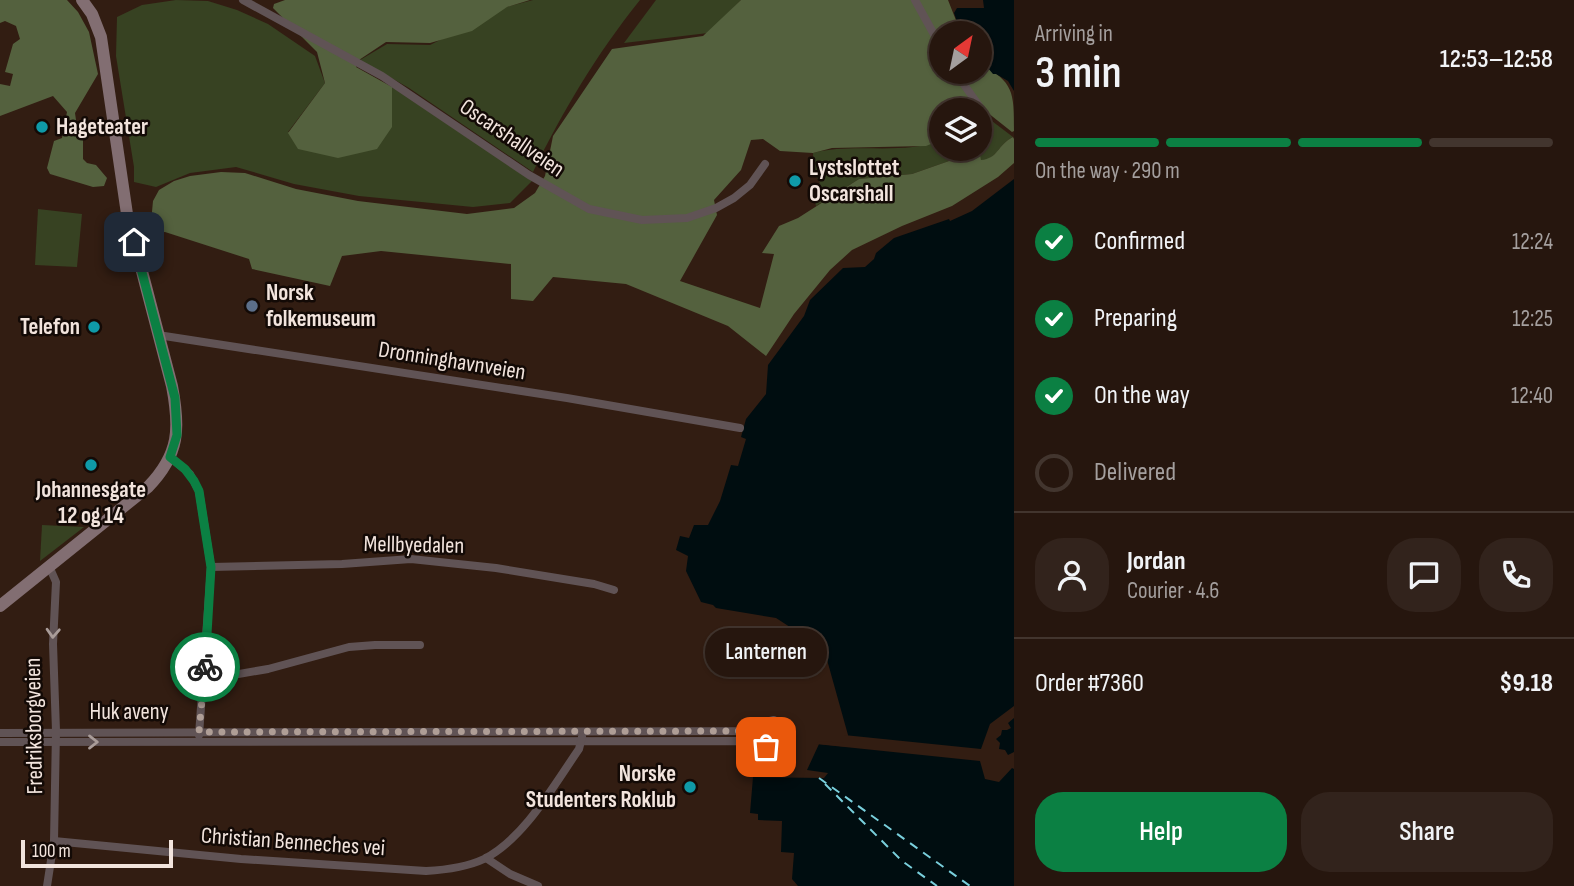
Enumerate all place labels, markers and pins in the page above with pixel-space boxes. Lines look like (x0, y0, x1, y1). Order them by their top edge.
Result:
place label: Hageteater (56, 113, 148, 141)
marker: Hageteater (34, 119, 50, 135)
place label: Lystslottet Oscarshall (809, 154, 900, 208)
marker: Lystslottet Oscarshall (787, 173, 803, 189)
pin (104, 212, 164, 272)
place label: Norsk folkemuseum (266, 279, 376, 333)
marker: Norsk folkemuseum (244, 298, 260, 314)
place label: Telefon (20, 313, 80, 341)
marker: Telefon (86, 319, 102, 335)
marker: Johannesgate 12 og 14 (83, 457, 99, 473)
place label: Johannesgate 12 og 14 (35, 476, 146, 530)
callout: Lanternen (705, 628, 827, 677)
pin (736, 717, 796, 777)
place label: Norske Studenters Roklub (526, 760, 676, 814)
marker: Norske Studenters Roklub (682, 779, 698, 795)

